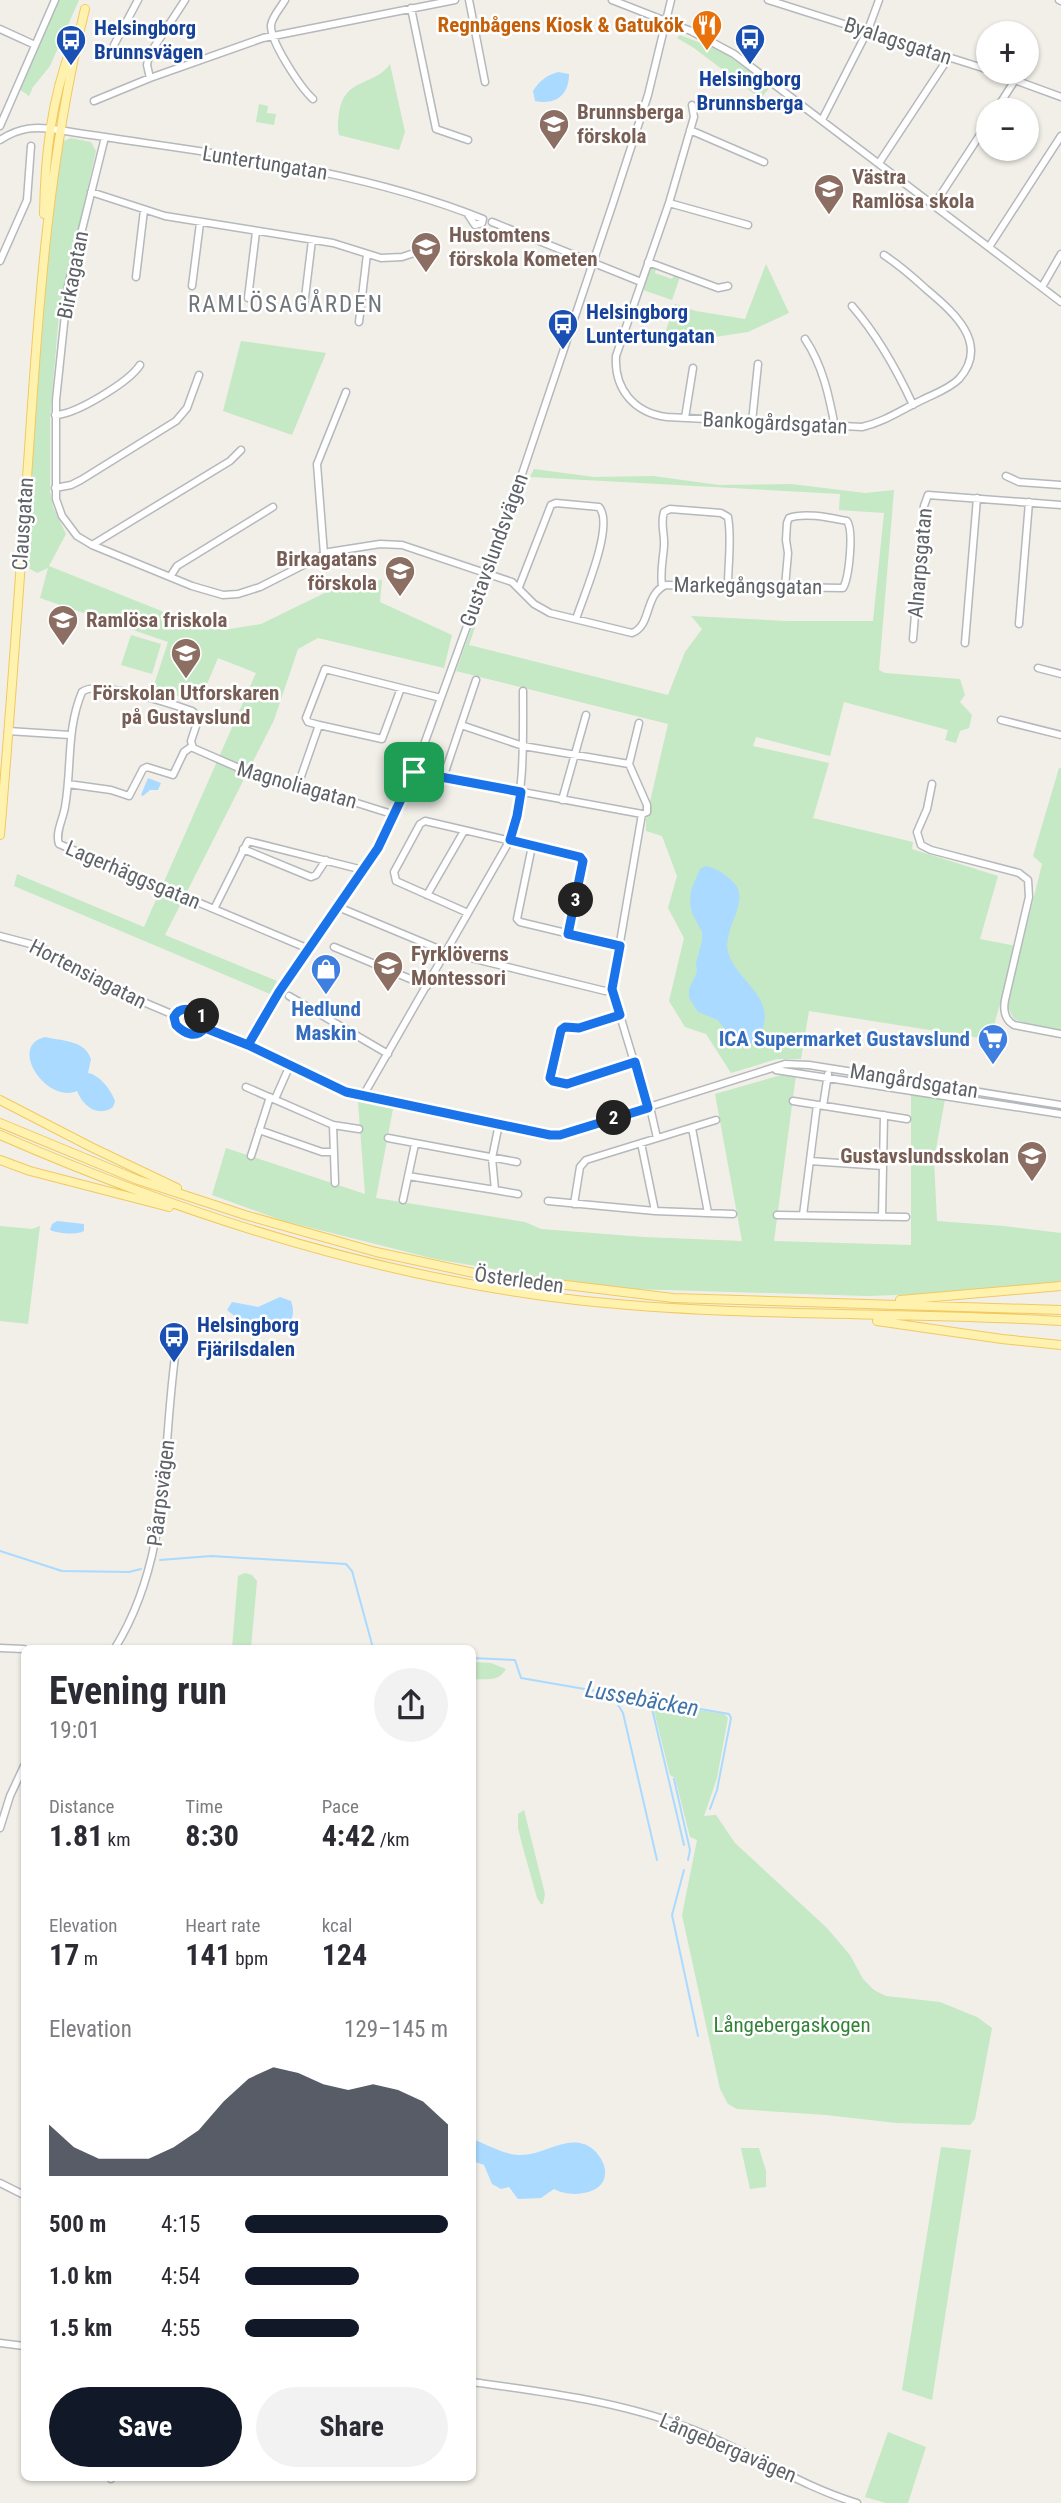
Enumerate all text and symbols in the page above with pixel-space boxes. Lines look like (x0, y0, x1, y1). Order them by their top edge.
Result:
restaurant icon: Regnbågens Kiosk & Gatukök (690, 8, 724, 52)
street label: Byalagsgatan (841, 12, 955, 70)
place label: Regnbågens Kiosk & Gatukök (438, 13, 685, 37)
place label: Helsingborg Brunnsvägen (94, 16, 203, 64)
map controls (976, 21, 1039, 161)
button: + (976, 21, 1039, 84)
bus stop icon: Helsingborg Brunnsberga (733, 22, 767, 66)
bus stop icon: Helsingborg Brunnsvägen (54, 23, 88, 67)
place label: Helsingborg Brunnsberga (697, 67, 804, 115)
button: − (976, 98, 1039, 161)
place label: Brunnsberga förskola (577, 100, 684, 148)
school or university icon: Brunnsberga förskola (537, 107, 571, 151)
street label: Luntertungatan (201, 141, 329, 185)
place label: Västra Ramlösa skola (852, 165, 974, 213)
school or university icon: Västra Ramlösa skola (812, 172, 846, 216)
place label: Hustomtens förskola Kometen (449, 223, 598, 271)
street label: Birkagatan (53, 229, 93, 321)
school or university icon: Hustomtens förskola Kometen (409, 230, 443, 274)
district label: RAMLÖSAGÅRDEN (188, 289, 384, 318)
place label: Helsingborg Luntertungatan (586, 300, 715, 348)
bus stop icon: Helsingborg Luntertungatan (546, 307, 580, 351)
street label: Bankogårdsgatan (702, 407, 848, 439)
street label: Gustavslundsvägen (455, 470, 533, 630)
street label: Clausgatan (8, 477, 38, 571)
street label: Alnarpsgatan (903, 507, 937, 619)
place label: Birkagatans förskola (276, 547, 377, 595)
school or university icon: Birkagatans förskola (383, 554, 417, 598)
street label: Markegångsgatan (673, 573, 823, 599)
school or university icon: Ramlösa friskola (46, 603, 80, 647)
place label: Ramlösa friskola (86, 608, 228, 632)
school or university icon: Förskolan Utforskaren på Gustavslund (169, 636, 203, 680)
place label: Förskolan Utforskaren på Gustavslund (93, 681, 279, 729)
pin (384, 742, 444, 802)
icon: arrive (395, 753, 433, 791)
street label: Magnoliagatan (234, 756, 360, 814)
street label: Lagerhäggsgatan (62, 836, 204, 914)
pin: 3 (558, 883, 594, 918)
text: 3 (571, 888, 580, 911)
street label: Hortensiagatan (26, 934, 150, 1014)
place label: Fyrklöverns Montessori (411, 942, 509, 990)
school or university icon: Fyrklöverns Montessori (371, 949, 405, 993)
shop icon: Hedlund Maskin (309, 952, 343, 996)
place label: Hedlund Maskin (291, 997, 361, 1045)
pin: 1 (184, 998, 220, 1034)
text: 1 (197, 1004, 206, 1027)
supermarket icon: ICA Supermarket Gustavslund (976, 1022, 1010, 1066)
place label: ICA Supermarket Gustavslund (719, 1027, 970, 1051)
street label: Mangårdsgatan (848, 1059, 980, 1103)
pin: 2 (596, 1100, 632, 1136)
text: 2 (609, 1106, 618, 1129)
school or university icon: Gustavslundsskolan (1015, 1139, 1049, 1183)
place label: Gustavslundsskolan (840, 1144, 1009, 1168)
street label: Österleden (473, 1262, 565, 1298)
place label: Helsingborg Fjärilsdalen (197, 1313, 299, 1361)
bus stop icon: Helsingborg Fjärilsdalen (157, 1320, 191, 1364)
street label: Påarpsvägen (143, 1438, 179, 1548)
button: share (374, 1668, 448, 1742)
text: Evening run (49, 1669, 227, 1713)
water label: Lussebäcken (583, 1676, 701, 1722)
text: 19:01 (49, 1717, 100, 1744)
text: Distance (49, 1795, 114, 1818)
text: Time (185, 1795, 223, 1818)
text: Pace (322, 1795, 359, 1818)
text: 1.81 (49, 1818, 103, 1853)
text: 8:30 (185, 1818, 239, 1853)
text: 4:42 (322, 1818, 375, 1853)
text: km (103, 1828, 130, 1851)
text: /km (375, 1828, 410, 1851)
text: Elevation (49, 1914, 117, 1937)
text: Heart rate (185, 1914, 260, 1937)
text: kcal (322, 1914, 352, 1937)
text: 17 (49, 1937, 79, 1972)
text: 141 (185, 1937, 231, 1972)
text: 124 (322, 1937, 367, 1972)
text: m (79, 1947, 98, 1970)
text: bpm (231, 1947, 268, 1970)
park label: Långebergaskogen (713, 2013, 871, 2037)
text: Elevation (49, 2016, 132, 2043)
text: 129–145 m (344, 2016, 448, 2043)
text: 500 m (49, 2211, 106, 2238)
text: 4:15 (161, 2211, 200, 2238)
text: 1.0 km (49, 2263, 112, 2290)
text: 4:54 (161, 2263, 200, 2290)
text: 1.5 km (49, 2315, 112, 2342)
text: 4:55 (161, 2315, 200, 2342)
button: Save (49, 2387, 242, 2467)
button: Share (256, 2387, 448, 2467)
street label: Långebergavägen (656, 2408, 800, 2488)

